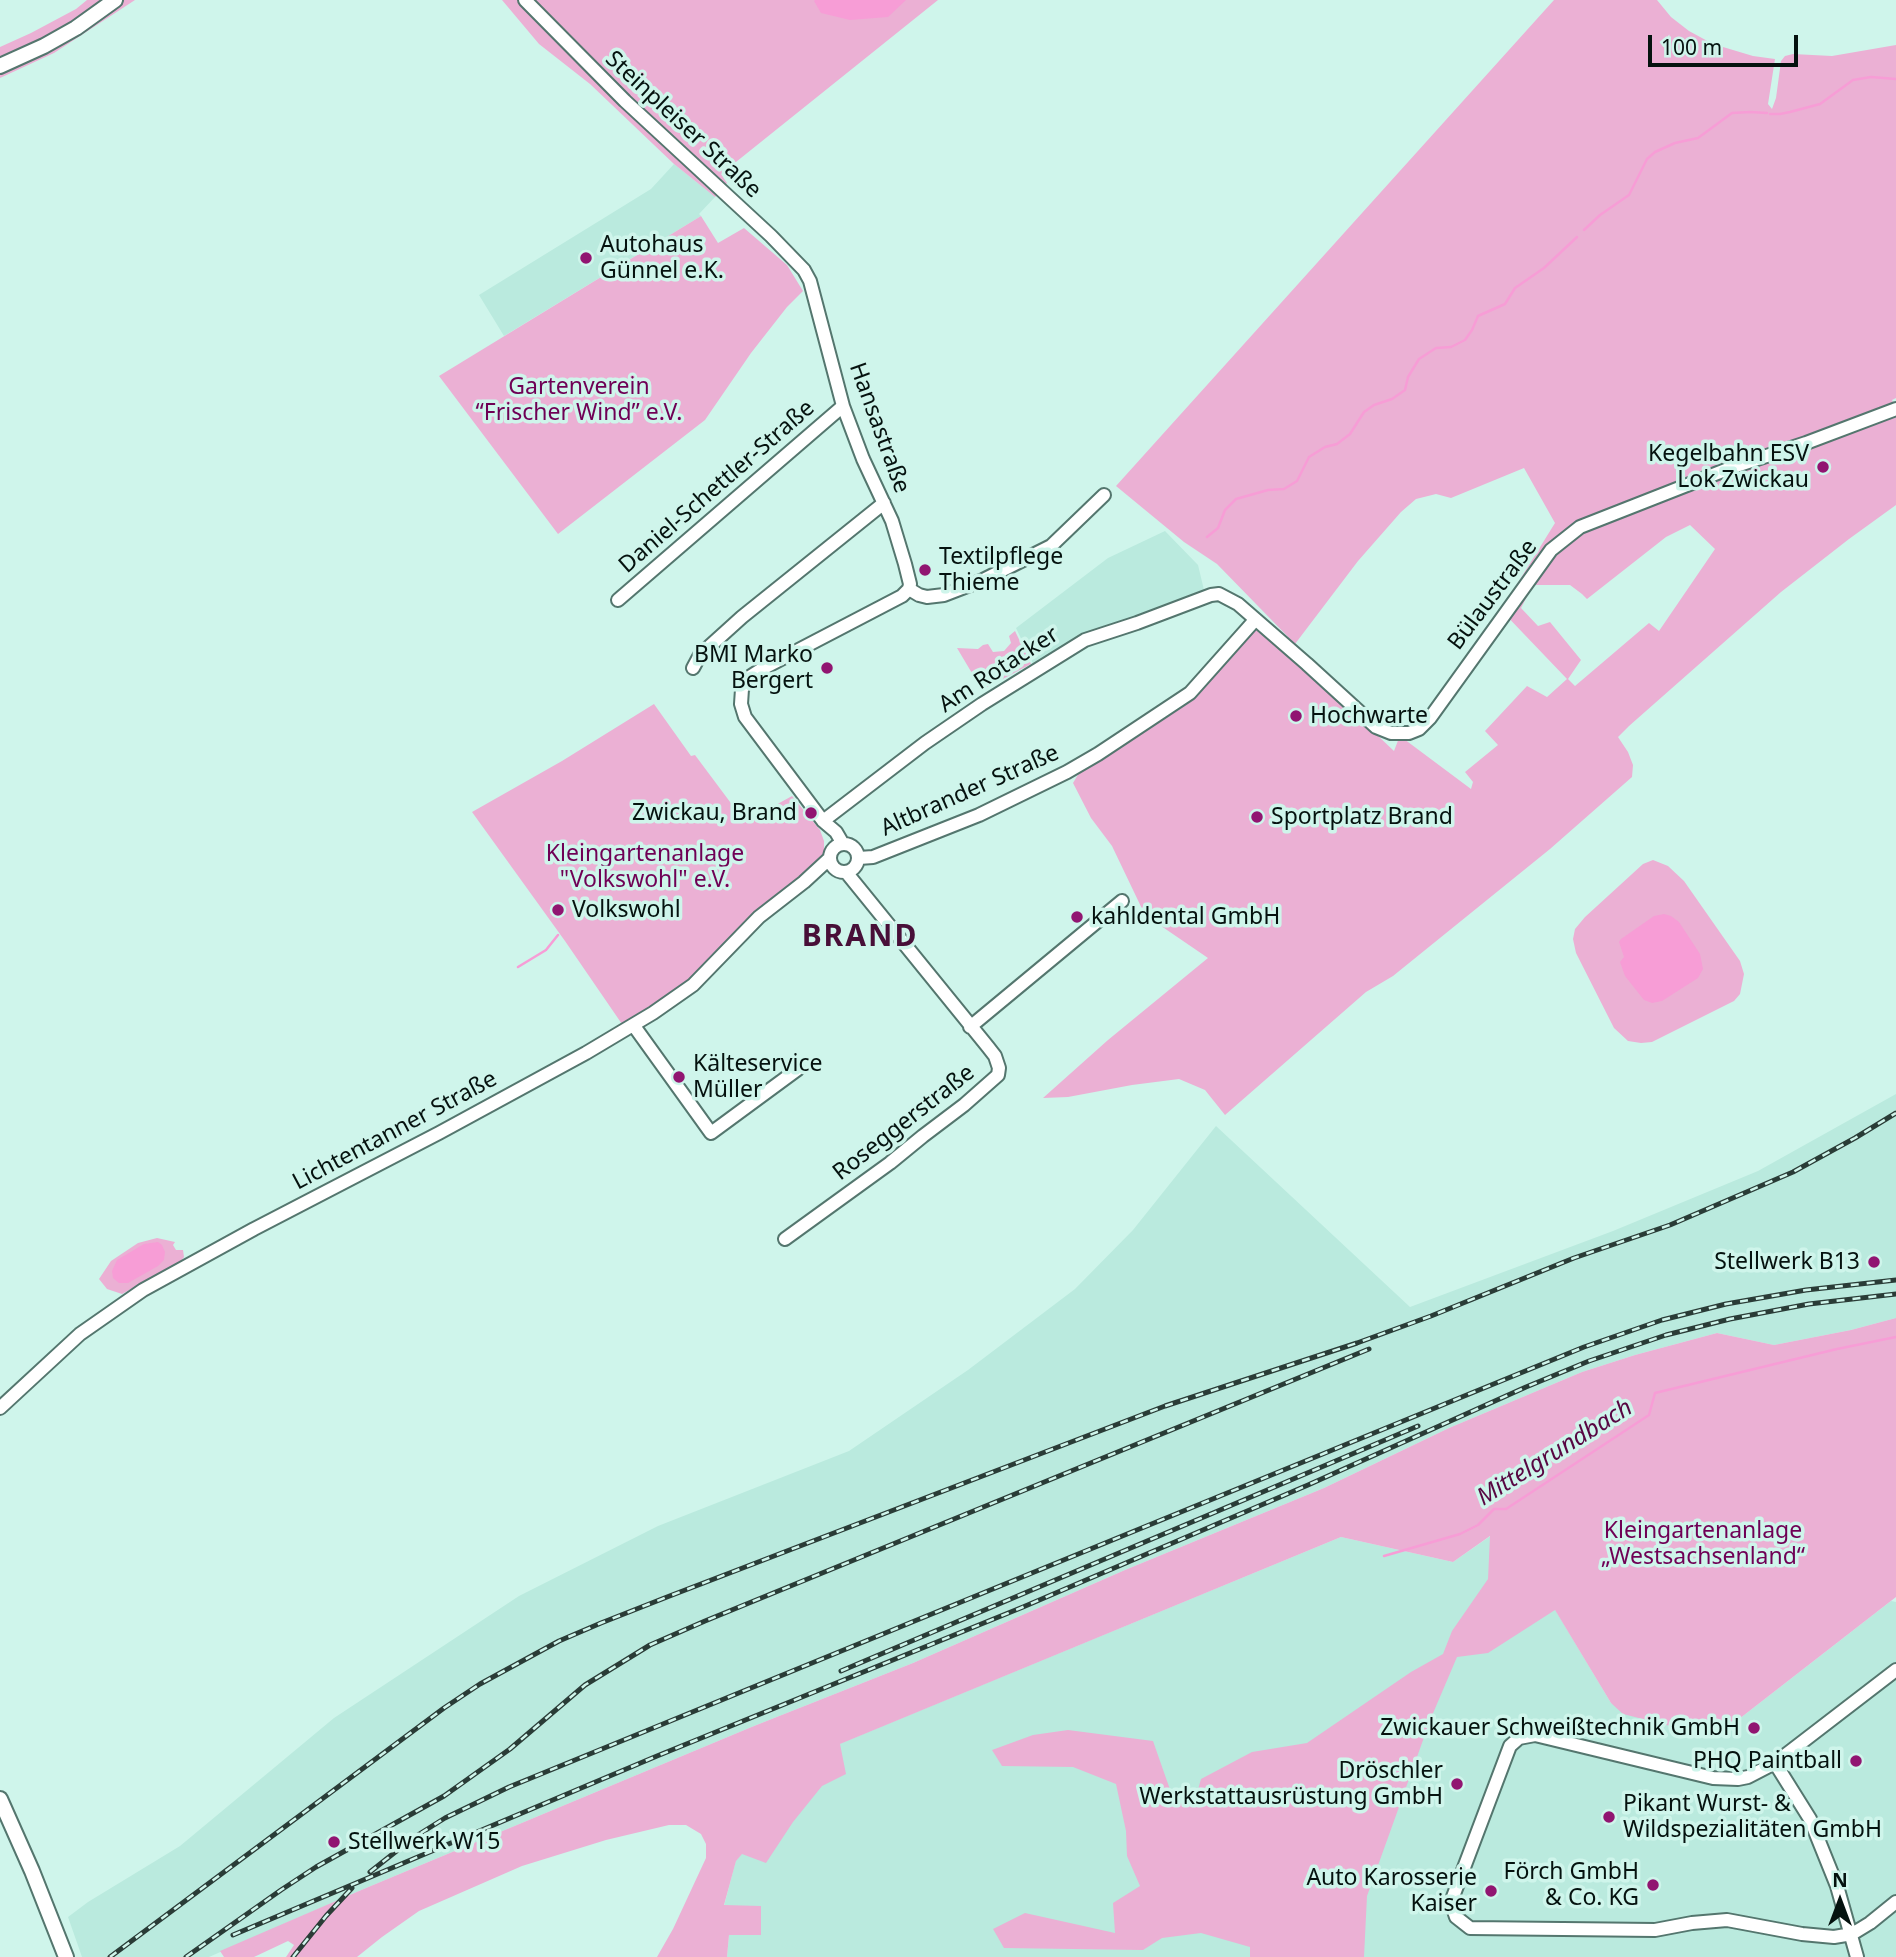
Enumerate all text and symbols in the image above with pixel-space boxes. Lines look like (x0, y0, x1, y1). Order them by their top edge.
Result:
scale bar (1651, 21, 1801, 65)
text: 100 m (1661, 33, 1722, 61)
street label: Steinpleiser Straße (599, 46, 767, 204)
place label: Autohaus Günnel e.K. (600, 231, 724, 285)
marker: Autohaus Günnel e.K. (578, 250, 594, 266)
street label: Hansastraße (843, 359, 915, 497)
park label: Gartenverein “Frischer Wind” e.V. (476, 373, 682, 427)
street label: Daniel-Schettler-Straße (614, 395, 820, 579)
place label: Kegelbahn ESV Lok Zwickau (1648, 440, 1809, 494)
marker: Kegelbahn ESV Lok Zwickau (1815, 459, 1831, 475)
street label: Bülaustraße (1443, 534, 1543, 656)
place label: Textilpflege Thieme (939, 543, 1063, 597)
marker: Textilpflege Thieme (917, 562, 933, 578)
street label: Am Rotacker (934, 621, 1064, 719)
place label: BMI Marko Bergert (694, 641, 813, 695)
marker: BMI Marko Bergert (819, 660, 835, 676)
place label: Hochwarte (1310, 702, 1428, 730)
marker: Hochwarte (1288, 708, 1304, 724)
street label: Altbrander Straße (877, 739, 1063, 843)
place label: Zwickau, Brand (632, 799, 797, 827)
place label: Sportplatz Brand (1271, 803, 1453, 831)
marker: Zwickau, Brand (803, 805, 819, 821)
marker: Sportplatz Brand (1249, 809, 1265, 825)
park label: Kleingartenanlage "Volkswohl" e.V. (546, 840, 744, 894)
place label: Volkswohl (572, 896, 681, 924)
marker: Volkswohl (550, 902, 566, 918)
place label: kahldental GmbH (1091, 903, 1280, 931)
marker: kahldental GmbH (1069, 909, 1085, 925)
district label: BRAND (802, 919, 918, 955)
place label: Kälteservice Müller (693, 1050, 822, 1104)
street label: Roseggerstraße (828, 1059, 980, 1187)
street label: Lichtentanner Straße (288, 1065, 502, 1197)
marker: Kälteservice Müller (671, 1069, 687, 1085)
place label: Stellwerk B13 (1714, 1248, 1860, 1276)
marker: Stellwerk B13 (1866, 1254, 1882, 1270)
water label: Mittelgrundbach (1472, 1394, 1638, 1512)
park label: Kleingartenanlage „Westsachsenland“ (1601, 1517, 1805, 1571)
place label: Zwickauer Schweißtechnik GmbH (1380, 1714, 1740, 1742)
marker: Zwickauer Schweißtechnik GmbH (1746, 1720, 1762, 1736)
place label: PHQ Paintball (1693, 1747, 1842, 1775)
marker: PHQ Paintball (1848, 1753, 1864, 1769)
place label: Dröschler Werkstattausrüstung GmbH (1139, 1757, 1443, 1811)
marker: Dröschler Werkstattausrüstung GmbH (1449, 1776, 1465, 1792)
place label: Pikant Wurst- & Wildspezialitäten GmbH (1623, 1790, 1882, 1844)
marker: Pikant Wurst- & Wildspezialitäten GmbH (1601, 1809, 1617, 1825)
place label: Stellwerk W15 (348, 1828, 500, 1856)
marker: Stellwerk W15 (326, 1834, 342, 1850)
place label: Förch GmbH & Co. KG (1503, 1858, 1639, 1912)
place label: Auto Karosserie Kaiser (1306, 1864, 1477, 1918)
north arrow (1805, 1866, 1875, 1936)
text: N (1832, 1867, 1848, 1893)
marker: Förch GmbH & Co. KG (1645, 1877, 1661, 1893)
marker: Auto Karosserie Kaiser (1483, 1883, 1499, 1899)

